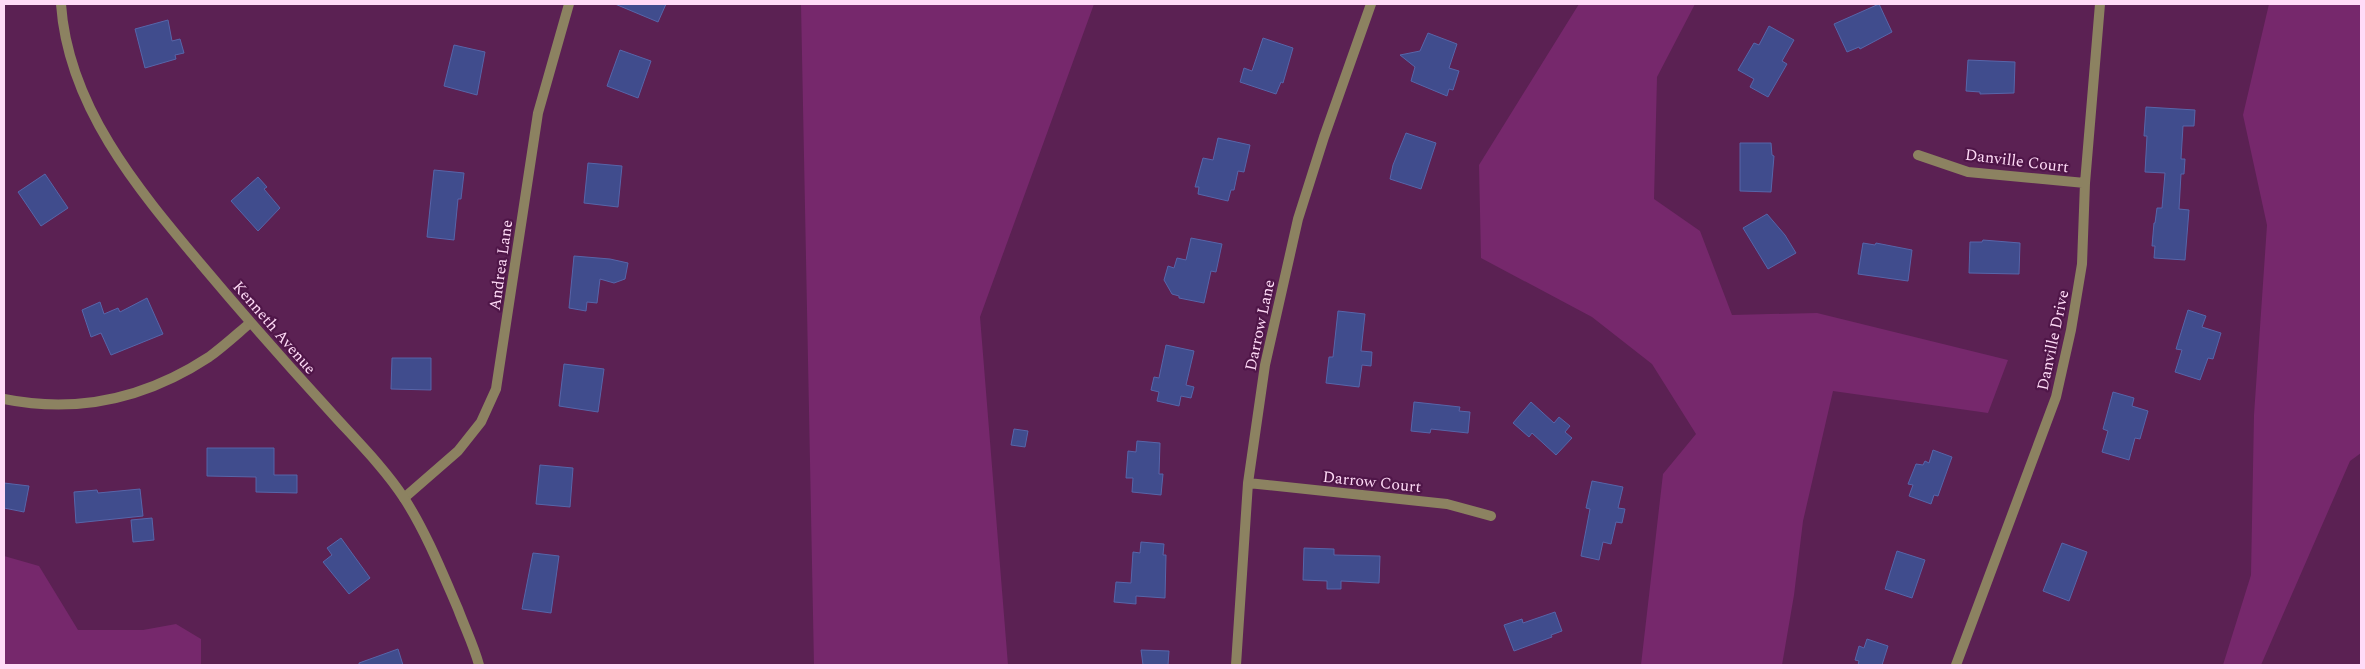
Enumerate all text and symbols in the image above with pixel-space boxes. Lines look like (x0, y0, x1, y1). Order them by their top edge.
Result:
street label: Danville Court (1964, 143, 2071, 179)
street label: Andrea Lane (483, 218, 519, 312)
street label: Kenneth Avenue (227, 276, 322, 380)
street label: Darrow Lane (1239, 277, 1281, 373)
street label: Danville Drive (2031, 288, 2075, 393)
street label: Darrow Court (1321, 465, 1423, 499)

